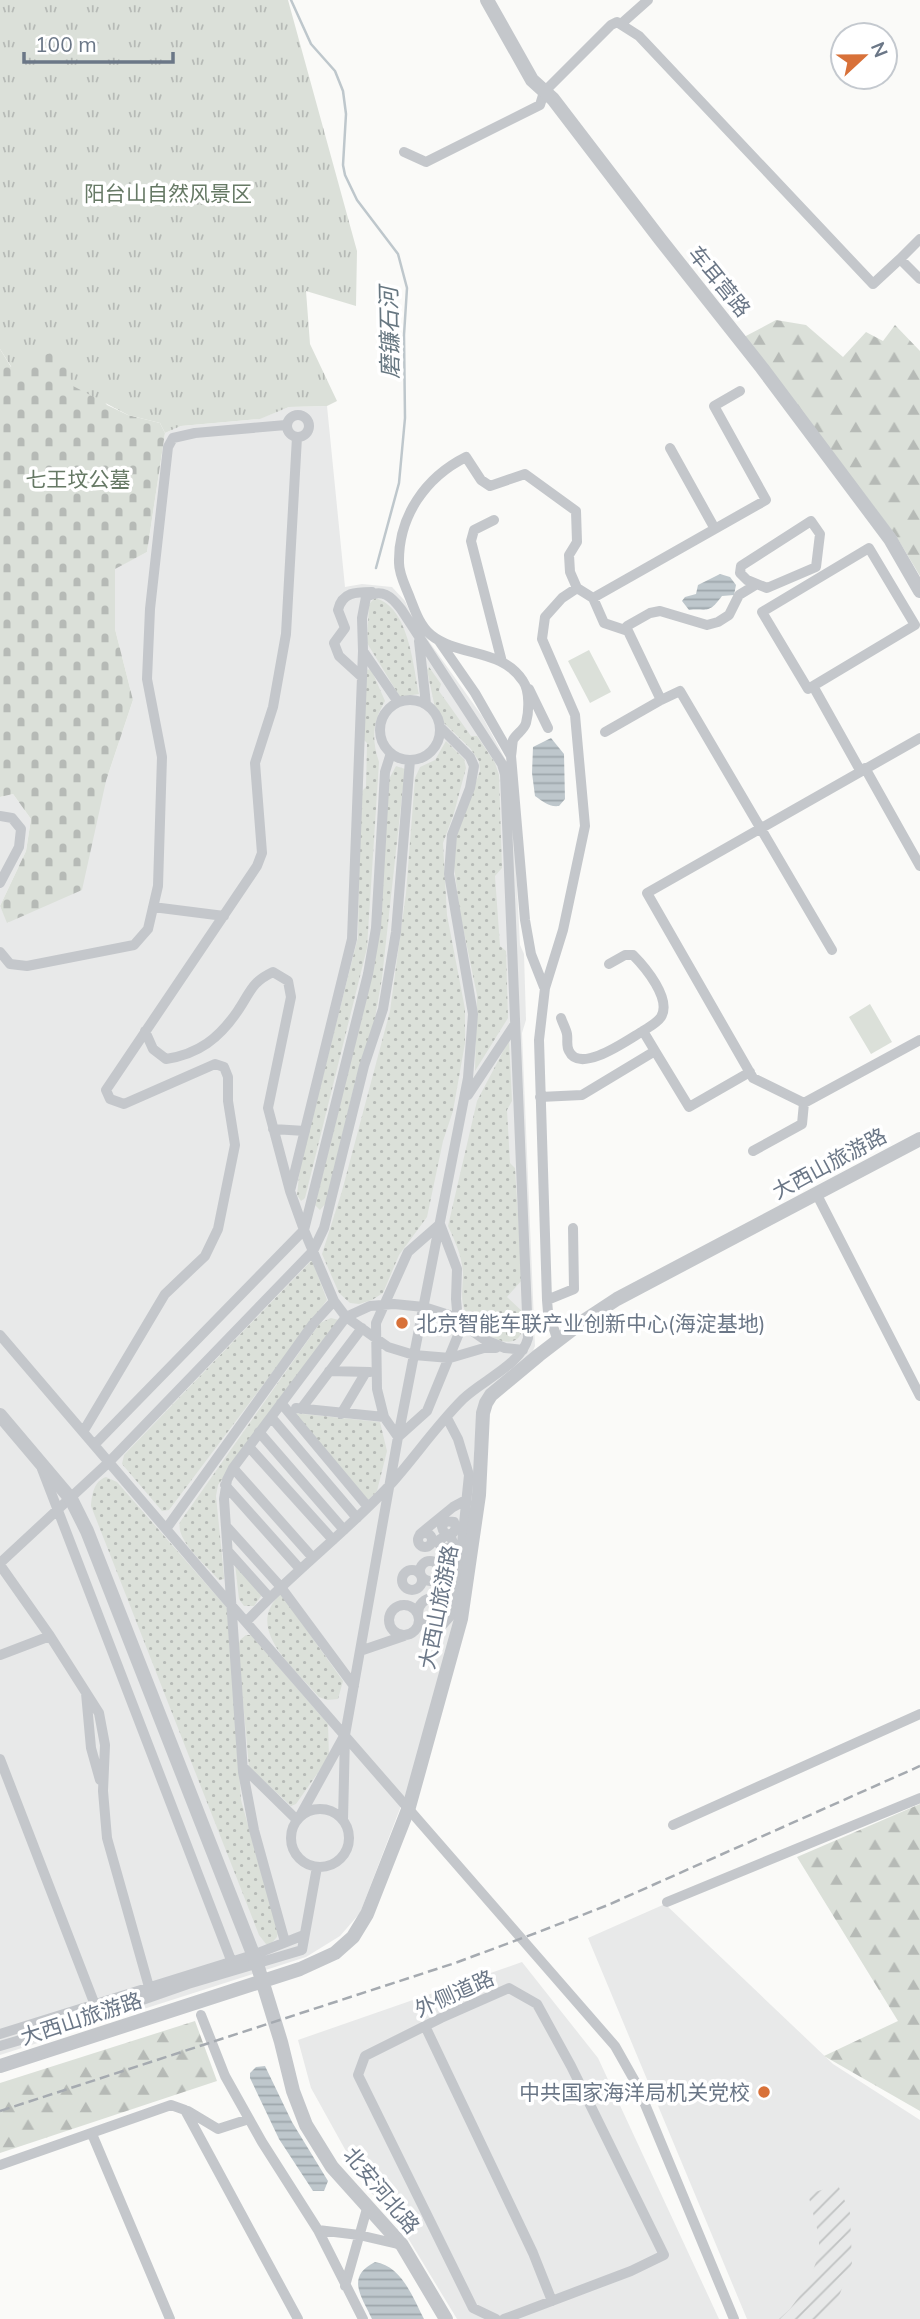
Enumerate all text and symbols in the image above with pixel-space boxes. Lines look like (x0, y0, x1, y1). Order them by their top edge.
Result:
scale bar (24, 21, 173, 65)
north arrow (829, 21, 899, 91)
text: 100 m (35, 31, 97, 57)
text: N (866, 38, 894, 61)
park label: 阳台山自然风景区 (84, 180, 252, 206)
street label: 车耳营路 (683, 240, 757, 322)
water label: 磨镰石河 (374, 283, 404, 379)
park label: 七王坟公墓 (26, 466, 131, 492)
street label: 大西山旅游路 (767, 1122, 891, 1204)
place label: 北京智能车联产业创新中心(海淀基地) (416, 1310, 765, 1336)
marker: 北京智能车联产业创新中心(海淀基地) (394, 1315, 410, 1331)
street label: 大西山旅游路 (413, 1543, 463, 1671)
street label: 外侧道路 (410, 1964, 498, 2022)
street label: 大西山旅游路 (17, 1986, 145, 2050)
place label: 中共国家海洋局机关党校 (519, 2079, 750, 2105)
marker: 中共国家海洋局机关党校 (756, 2084, 772, 2100)
street label: 北安河北路 (338, 2141, 426, 2239)

